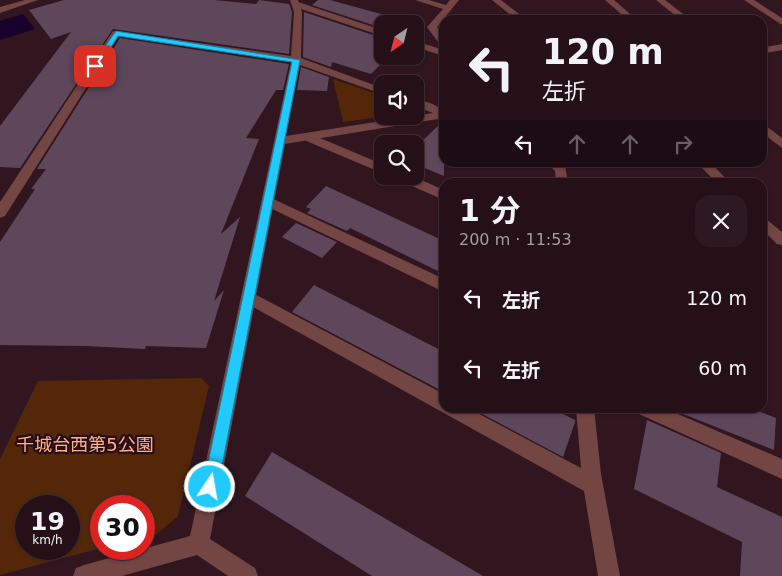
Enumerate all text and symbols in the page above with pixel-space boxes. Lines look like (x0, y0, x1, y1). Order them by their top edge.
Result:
north arrow (374, 15, 424, 65)
map controls (374, 15, 424, 185)
text: 120 m (542, 32, 664, 72)
icon: left (459, 35, 524, 100)
pin (74, 45, 116, 87)
icon: arrive (81, 52, 109, 80)
button: sound (374, 75, 424, 125)
text: 左折 (542, 79, 586, 104)
icon: left (510, 130, 538, 158)
icon: ahead (563, 130, 591, 158)
icon: ahead (616, 130, 644, 158)
icon: right (669, 130, 697, 158)
button: search (374, 135, 424, 185)
text: 1 分 (459, 193, 520, 228)
button: close (695, 195, 747, 247)
text: 200 m · 11:53 (459, 230, 572, 249)
icon: left (459, 284, 487, 312)
text: 120 m (686, 287, 747, 309)
text: 左折 (502, 289, 540, 311)
icon: left (459, 354, 487, 382)
text: 60 m (698, 357, 747, 379)
text: 左折 (502, 359, 540, 381)
park label: 千城台西第5公園 (16, 434, 154, 455)
position arrow (183, 460, 235, 512)
speed limit sign: 30 (90, 495, 155, 560)
text: 19 (30, 507, 65, 536)
text: km/h (32, 533, 63, 547)

